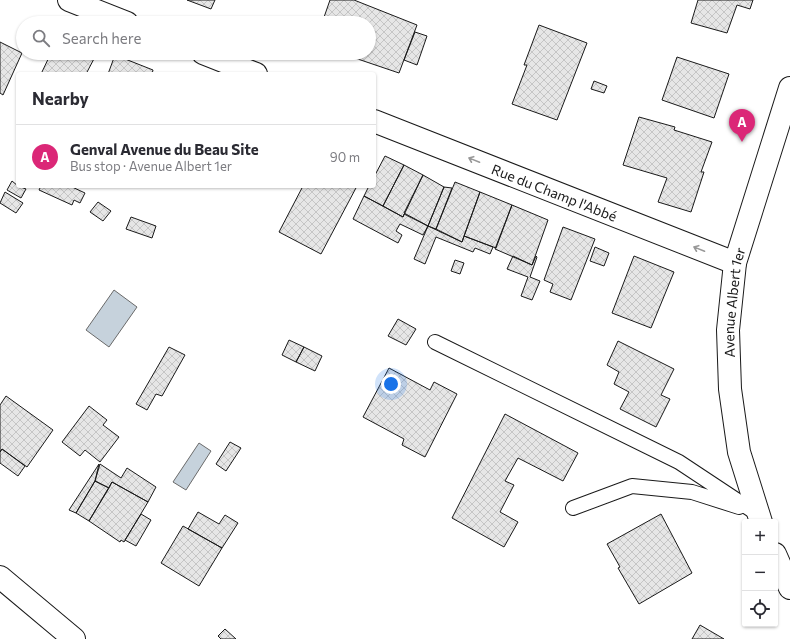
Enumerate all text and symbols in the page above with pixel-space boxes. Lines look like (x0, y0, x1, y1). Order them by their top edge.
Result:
search box (16, 16, 376, 60)
icon: search (30, 27, 52, 49)
text: Search here (62, 29, 141, 47)
text: Nearby (32, 88, 89, 109)
pin: A (729, 109, 755, 142)
text: Genval Avenue du Beau Site (70, 140, 259, 158)
text: A (40, 149, 50, 165)
text: 90 m (330, 149, 360, 165)
one-way arrow (468, 156, 480, 163)
text: Bus stop · Avenue Albert 1er (70, 158, 232, 174)
street label: Rue du Champ l'Abbé (489, 160, 620, 224)
one-way arrow (694, 245, 706, 252)
street label: Avenue Albert 1er (719, 245, 748, 358)
your location (381, 374, 401, 394)
map controls (742, 519, 778, 627)
button: + (742, 519, 778, 555)
button: − (742, 555, 778, 591)
button: locate (742, 591, 778, 627)

